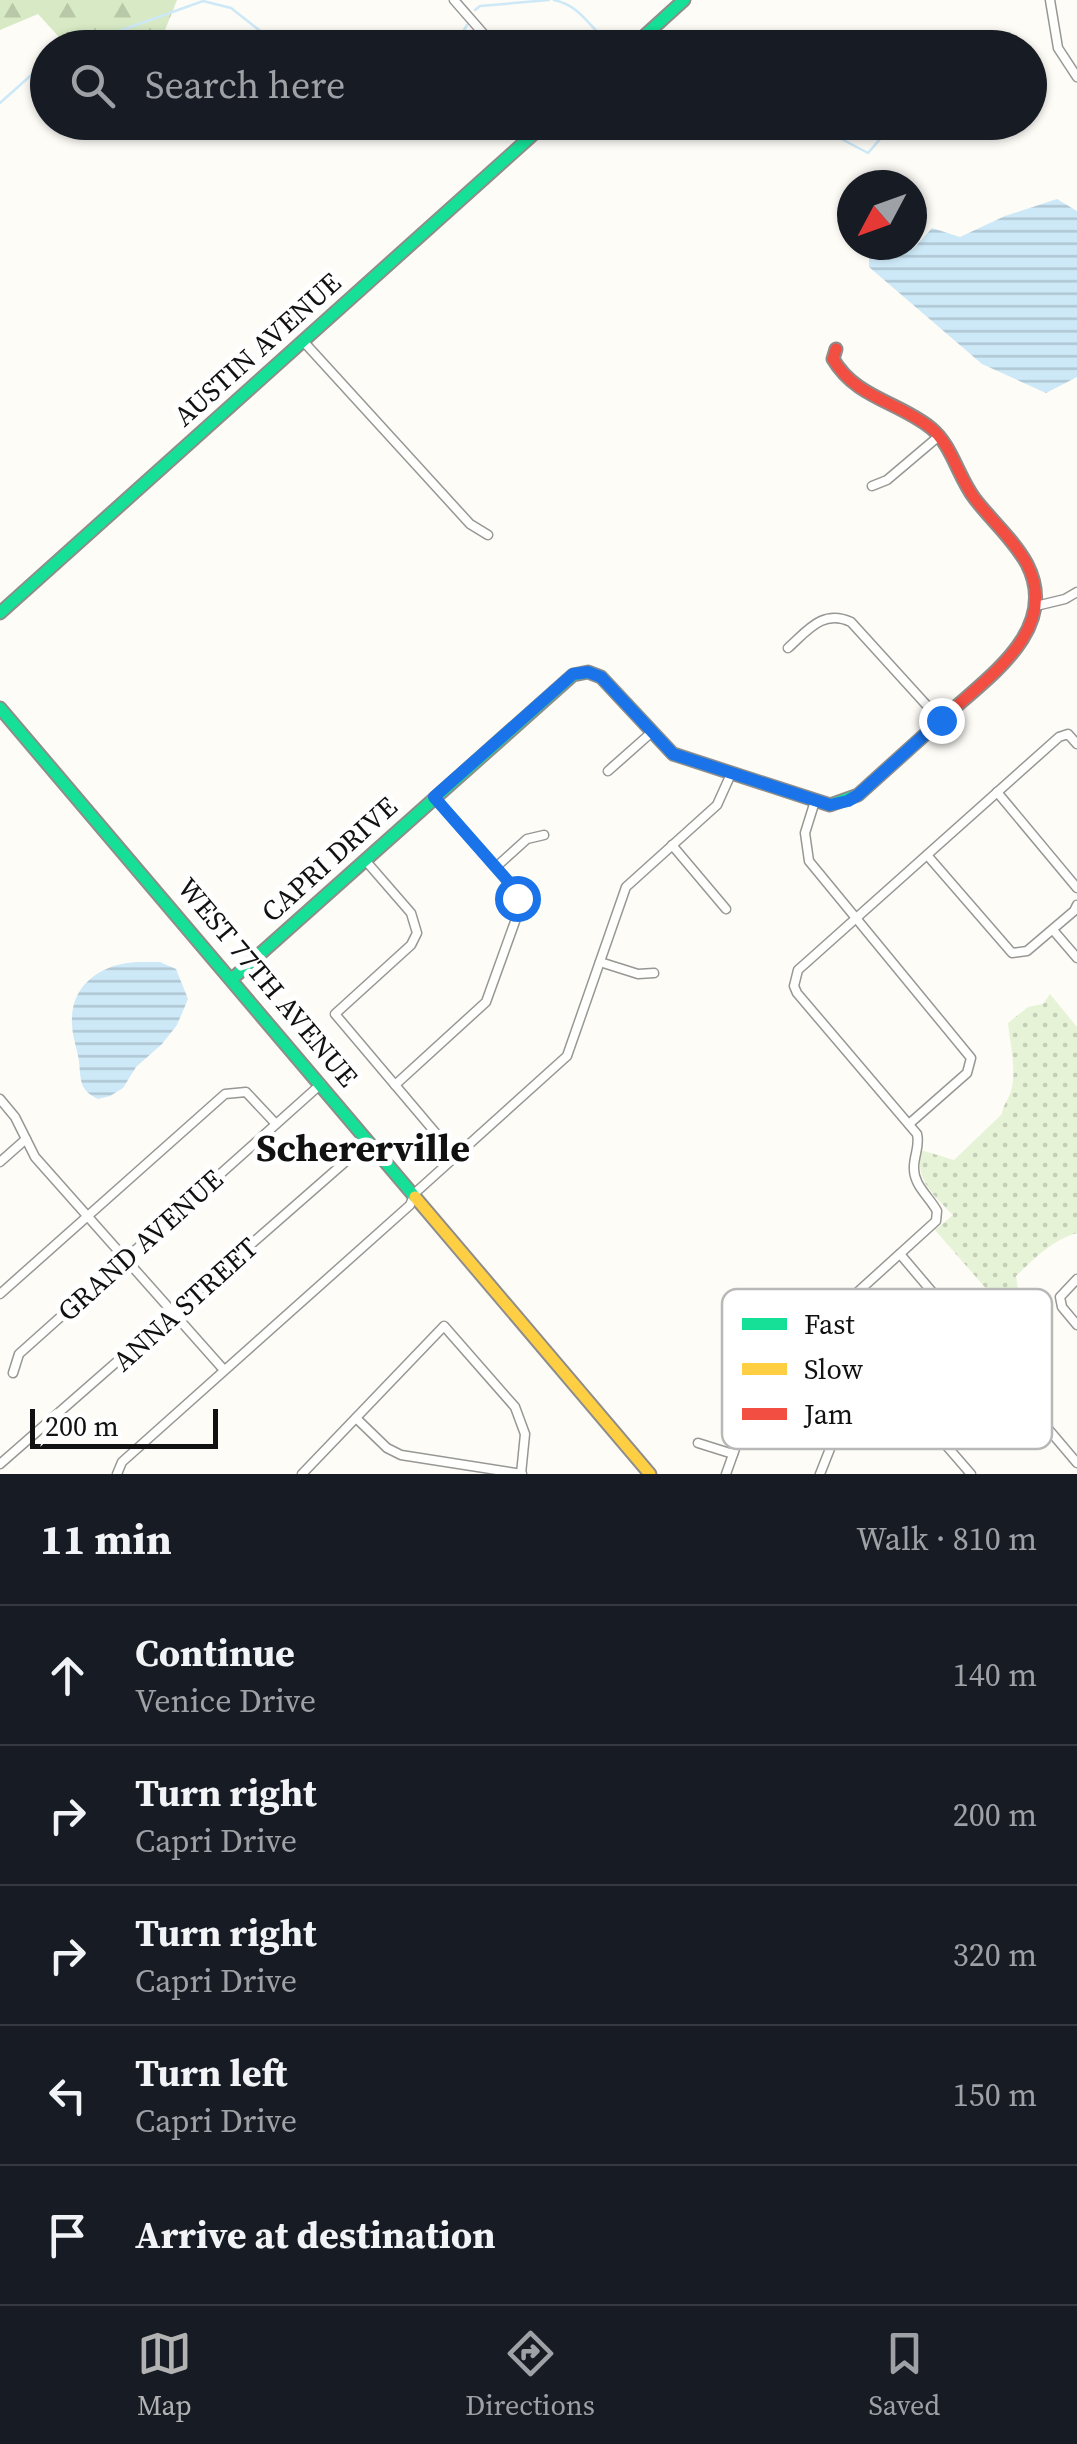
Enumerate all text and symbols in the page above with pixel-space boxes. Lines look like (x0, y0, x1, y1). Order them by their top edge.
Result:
search box (30, 30, 1047, 140)
icon: search (65, 58, 120, 113)
text: Search here (145, 59, 345, 111)
north arrow (837, 170, 927, 260)
street label: AUSTIN AVENUE (165, 264, 349, 434)
route end (919, 698, 965, 744)
street label: CAPRI DRIVE (253, 788, 405, 930)
street label: WEST 77TH AVENUE (169, 869, 367, 1095)
route start (495, 876, 541, 922)
district label: Schererville (256, 1122, 470, 1174)
street label: GRAND AVENUE (49, 1161, 231, 1329)
street label: ANNA STREET (104, 1228, 266, 1379)
legend (722, 1289, 1052, 1449)
text: Fast (804, 1305, 855, 1343)
text: Slow (804, 1350, 864, 1388)
text: Jam (803, 1395, 853, 1433)
scale bar (30, 1404, 218, 1448)
text: 200 m (45, 1407, 119, 1445)
text: 11 min (40, 1510, 172, 1568)
text: Walk · 810 m (856, 1517, 1037, 1561)
text: Continue (135, 1627, 295, 1679)
icon: ahead (40, 1648, 95, 1703)
text: 140 m (953, 1653, 1037, 1697)
text: Venice Drive (135, 1679, 316, 1723)
text: Turn right (135, 1767, 317, 1819)
icon: right (40, 1788, 95, 1843)
text: 200 m (953, 1793, 1037, 1837)
text: Capri Drive (135, 1819, 297, 1863)
text: Turn right (135, 1907, 317, 1959)
icon: right (40, 1928, 95, 1983)
text: 320 m (953, 1933, 1037, 1977)
text: Capri Drive (135, 1959, 297, 2003)
text: Turn left (135, 2047, 287, 2099)
icon: left (40, 2068, 95, 2123)
text: 150 m (953, 2073, 1037, 2117)
text: Capri Drive (135, 2099, 297, 2143)
icon: arrive (40, 2208, 95, 2263)
text: Arrive at destination (135, 2209, 496, 2261)
tab: Map (137, 2326, 192, 2424)
tab: Directions (465, 2326, 595, 2424)
tab: Saved (868, 2326, 940, 2424)

